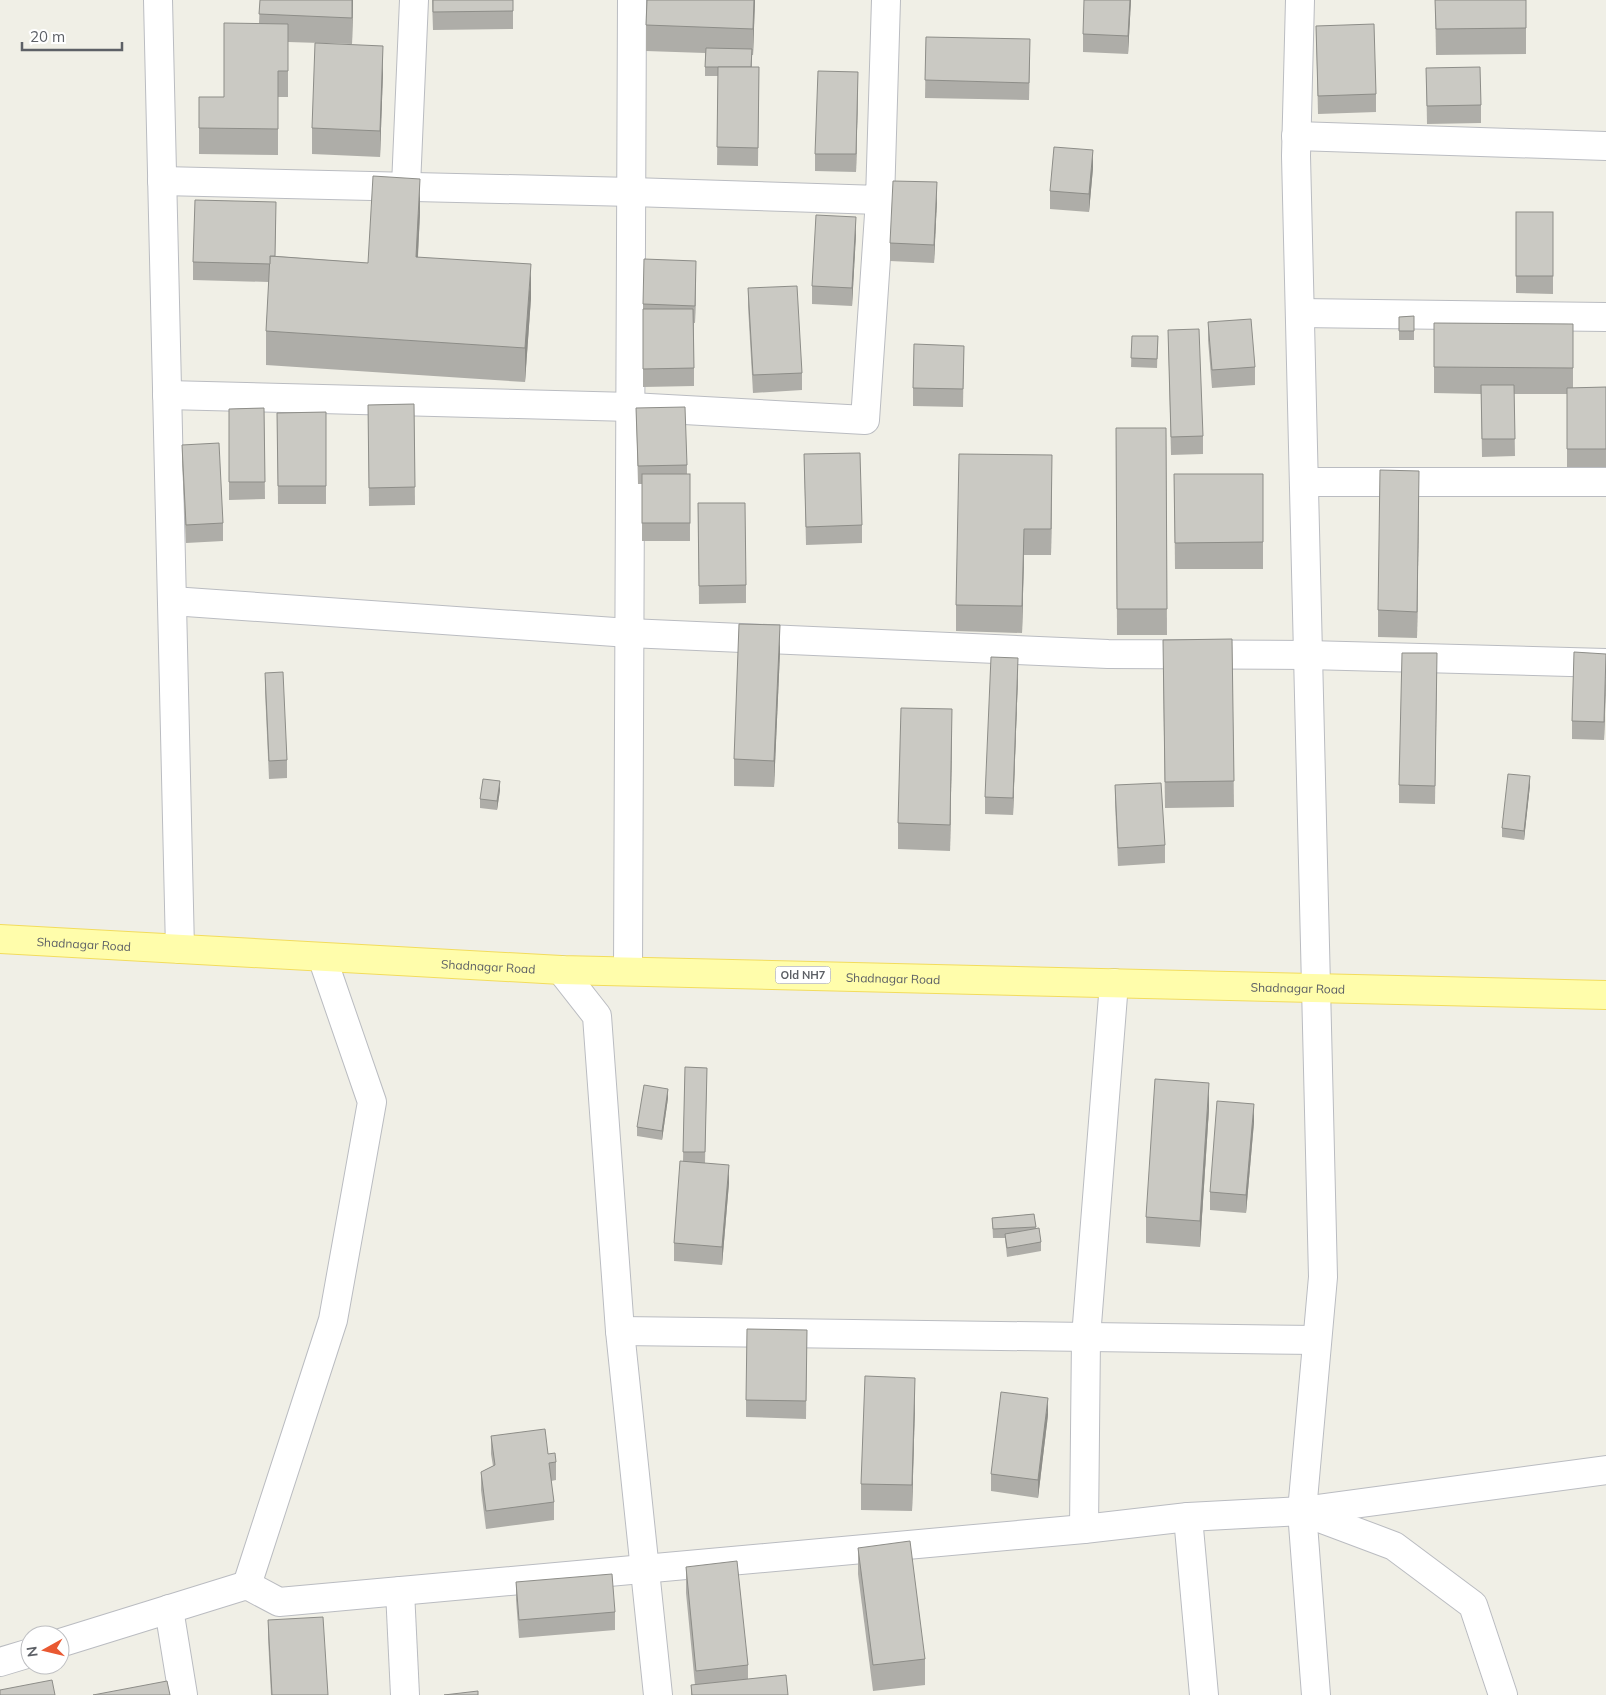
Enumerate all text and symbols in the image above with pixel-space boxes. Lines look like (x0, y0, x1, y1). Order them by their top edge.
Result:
scale bar (22, 20, 122, 52)
text: 20 m (30, 27, 65, 46)
street label: Shadnagar Road (36, 934, 132, 954)
street label: Shadnagar Road (441, 956, 536, 976)
road number: Old NH7 (776, 966, 830, 984)
street label: Shadnagar Road (846, 969, 941, 987)
street label: Shadnagar Road (1250, 979, 1345, 996)
north arrow (20, 1625, 70, 1675)
text: N (22, 1645, 42, 1658)

